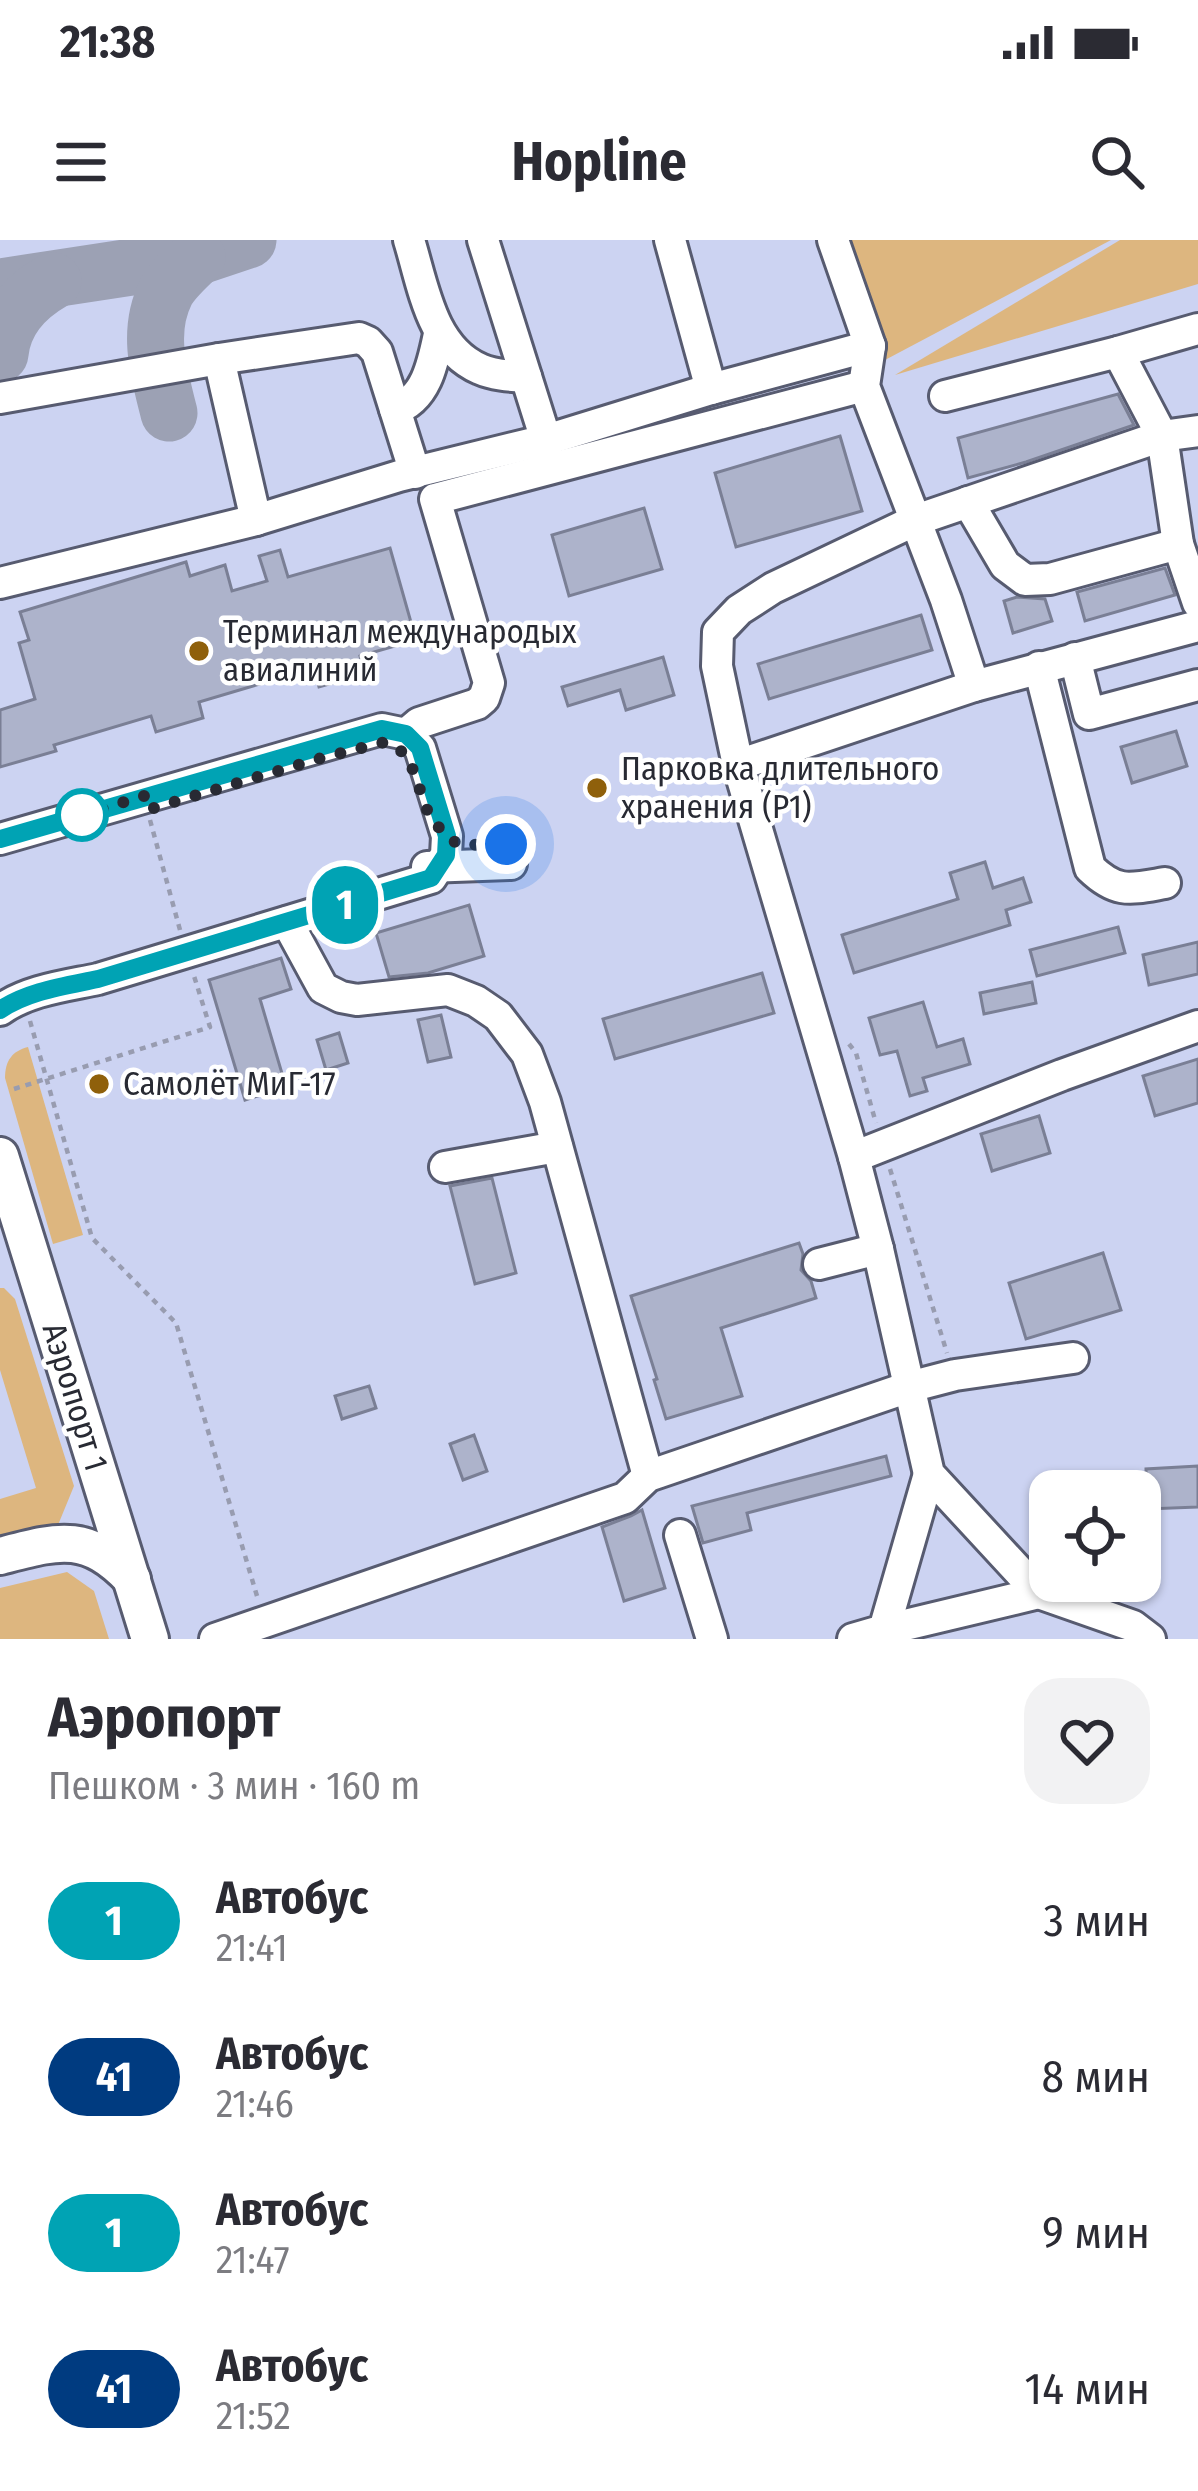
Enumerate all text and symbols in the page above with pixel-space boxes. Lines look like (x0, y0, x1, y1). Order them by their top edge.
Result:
text: 21:38 (60, 15, 155, 69)
icon: menu (48, 129, 114, 195)
icon: search (1084, 129, 1150, 195)
text: Hopline (511, 130, 687, 194)
place label: Терминал международых авиалиний (223, 612, 577, 690)
marker: Терминал международых авиалиний (186, 638, 212, 664)
place label: Парковка длительного хранения (P1) (621, 749, 939, 827)
marker: Парковка длительного хранения (P1) (584, 775, 610, 801)
unlabelled marker (57, 790, 107, 840)
your location (476, 814, 536, 874)
line badge: 1 (306, 866, 384, 944)
text: 1 (336, 880, 354, 930)
place label: Самолёт МиГ-17 (123, 1064, 336, 1104)
marker: Самолёт МиГ-17 (86, 1071, 112, 1097)
street label: Аэропорт 1 (34, 1318, 116, 1476)
map controls (1029, 1470, 1161, 1602)
button: locate (1029, 1470, 1161, 1602)
button: heart (1024, 1678, 1150, 1804)
text: Аэропорт (48, 1684, 280, 1752)
text: Пешком · 3 мин · 160 m (48, 1763, 420, 1809)
text: Автобус (216, 1871, 368, 1925)
text: 3 мин (1044, 1894, 1150, 1948)
text: 1 (105, 1896, 123, 1946)
text: 21:41 (216, 1925, 288, 1971)
text: Автобус (216, 2027, 368, 2081)
text: 8 мин (1041, 2050, 1150, 2104)
text: 41 (96, 2052, 132, 2102)
text: 21:46 (216, 2081, 294, 2127)
text: Автобус (216, 2183, 368, 2237)
text: 9 мин (1042, 2206, 1150, 2260)
text: 1 (105, 2208, 123, 2258)
text: 21:47 (216, 2237, 290, 2283)
text: Автобус (216, 2339, 368, 2393)
text: 14 мин (1025, 2362, 1150, 2416)
text: 41 (96, 2364, 132, 2414)
text: 21:52 (216, 2393, 291, 2439)

